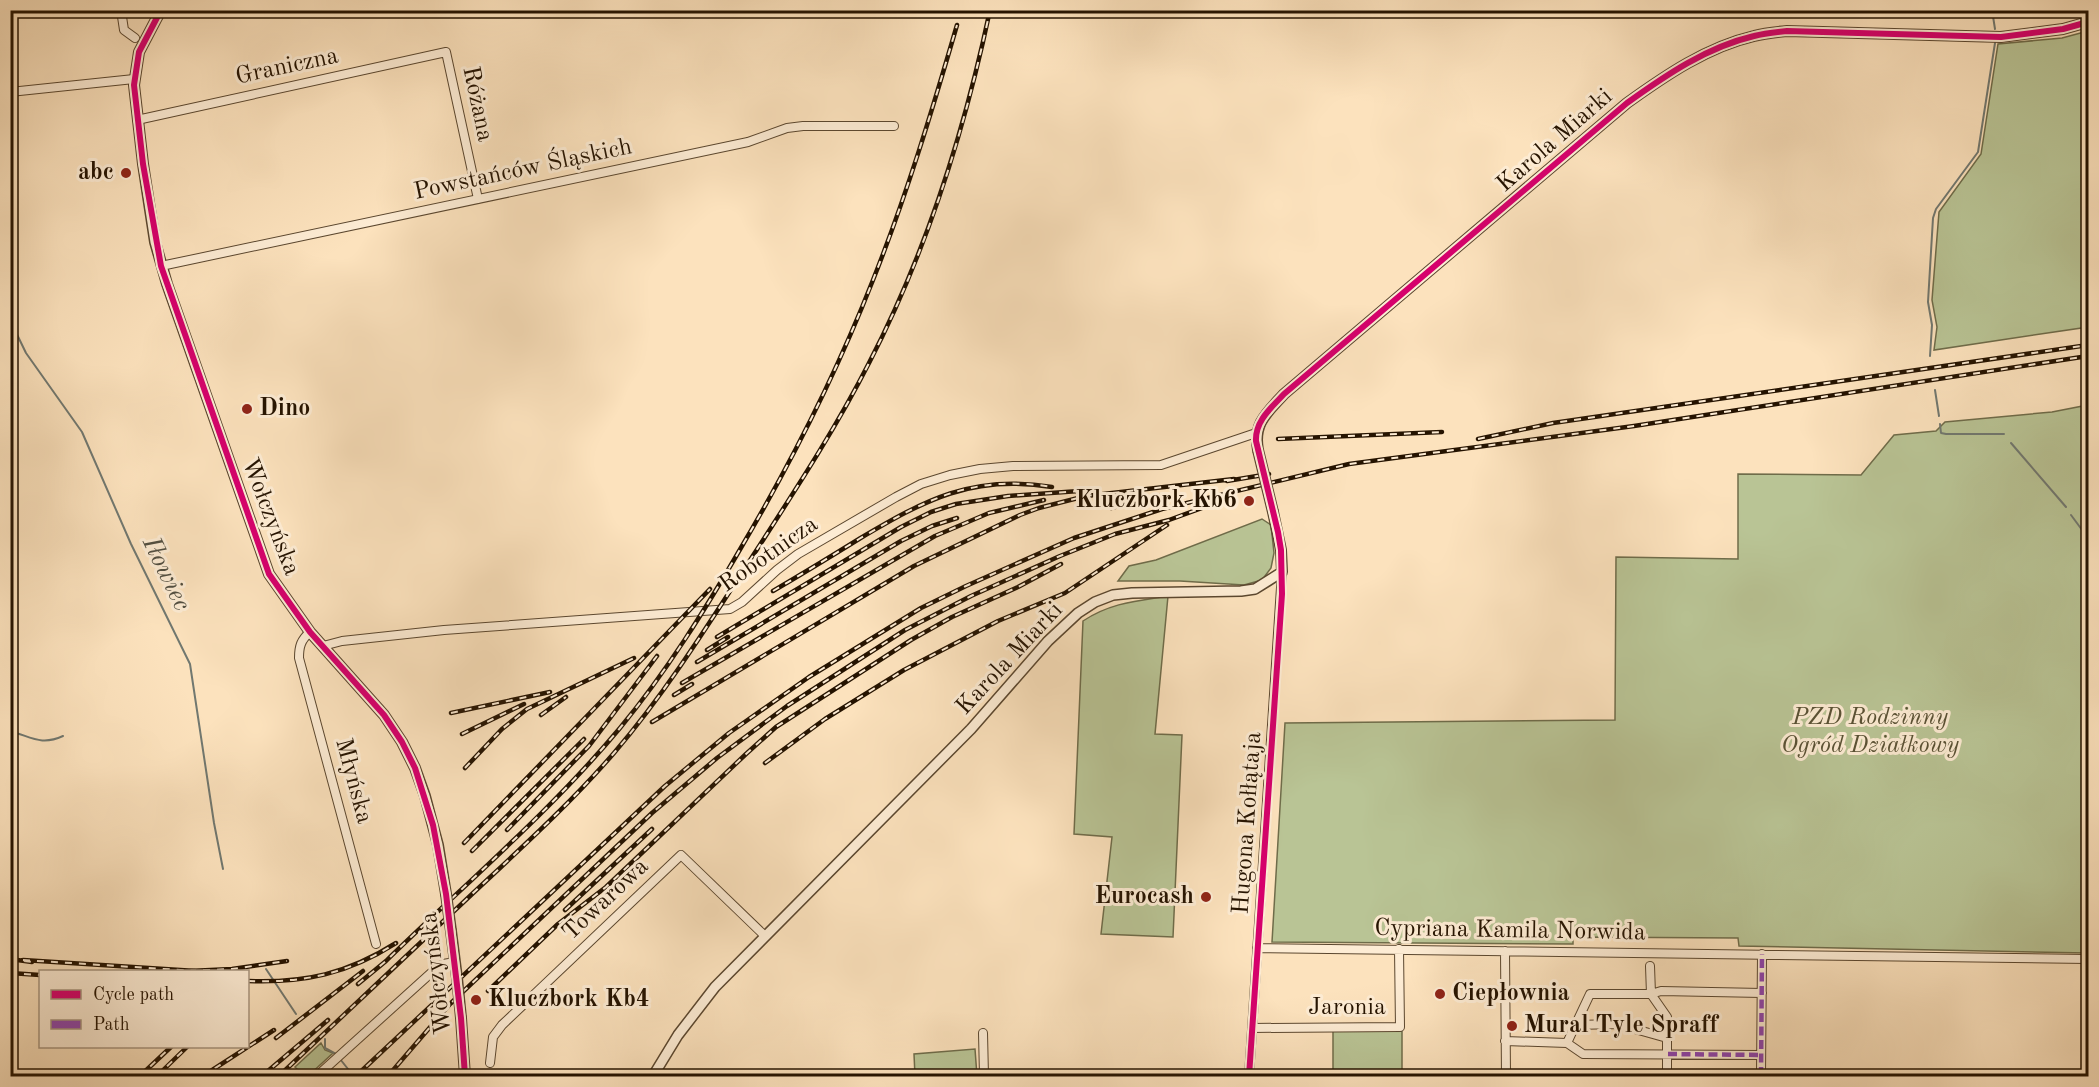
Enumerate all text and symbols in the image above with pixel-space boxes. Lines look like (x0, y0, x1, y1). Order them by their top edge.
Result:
street label: Graniczna (234, 44, 341, 90)
street label: Różana (457, 64, 497, 144)
street label: Karola Miarki (1493, 85, 1617, 197)
street label: Powstańców Śląskich (411, 130, 634, 205)
place label: abc (78, 161, 114, 185)
marker: abc (119, 166, 133, 180)
place label: Dino (259, 397, 310, 421)
marker: Dino (240, 402, 254, 416)
street label: Wołczyńska (237, 455, 303, 579)
place label: Kluczbork Kb6 (1075, 489, 1237, 513)
marker: Kluczbork Kb6 (1242, 494, 1256, 508)
street label: Robotnicza (715, 512, 823, 598)
water label: Iłowiec (137, 532, 195, 615)
street label: Karola Miarki (952, 598, 1068, 720)
park label: PZD Rodzinny Ogród Działkowy (1781, 706, 1960, 758)
street label: Hugona Kołłątaja (1230, 731, 1266, 915)
street label: Młyńska (330, 736, 376, 826)
street label: Towarowa (558, 854, 654, 946)
place label: Eurocash (1095, 885, 1194, 909)
marker: Eurocash (1199, 890, 1213, 904)
street label: Wołczyńska (418, 910, 456, 1036)
street label: Cypriana Kamila Norwida (1374, 917, 1646, 945)
legend (39, 970, 249, 1048)
place label: Ciepłownia (1452, 982, 1570, 1006)
text: Cycle path (93, 986, 174, 1004)
marker: Ciepłownia (1433, 987, 1447, 1001)
place label: Kluczbork Kb4 (488, 988, 650, 1012)
marker: Kluczbork Kb4 (469, 993, 483, 1007)
street label: Jaronia (1308, 996, 1386, 1020)
place label: Mural Tyle Spraff (1524, 1014, 1719, 1038)
text: Path (93, 1016, 130, 1034)
marker: Mural Tyle Spraff (1505, 1019, 1519, 1033)

